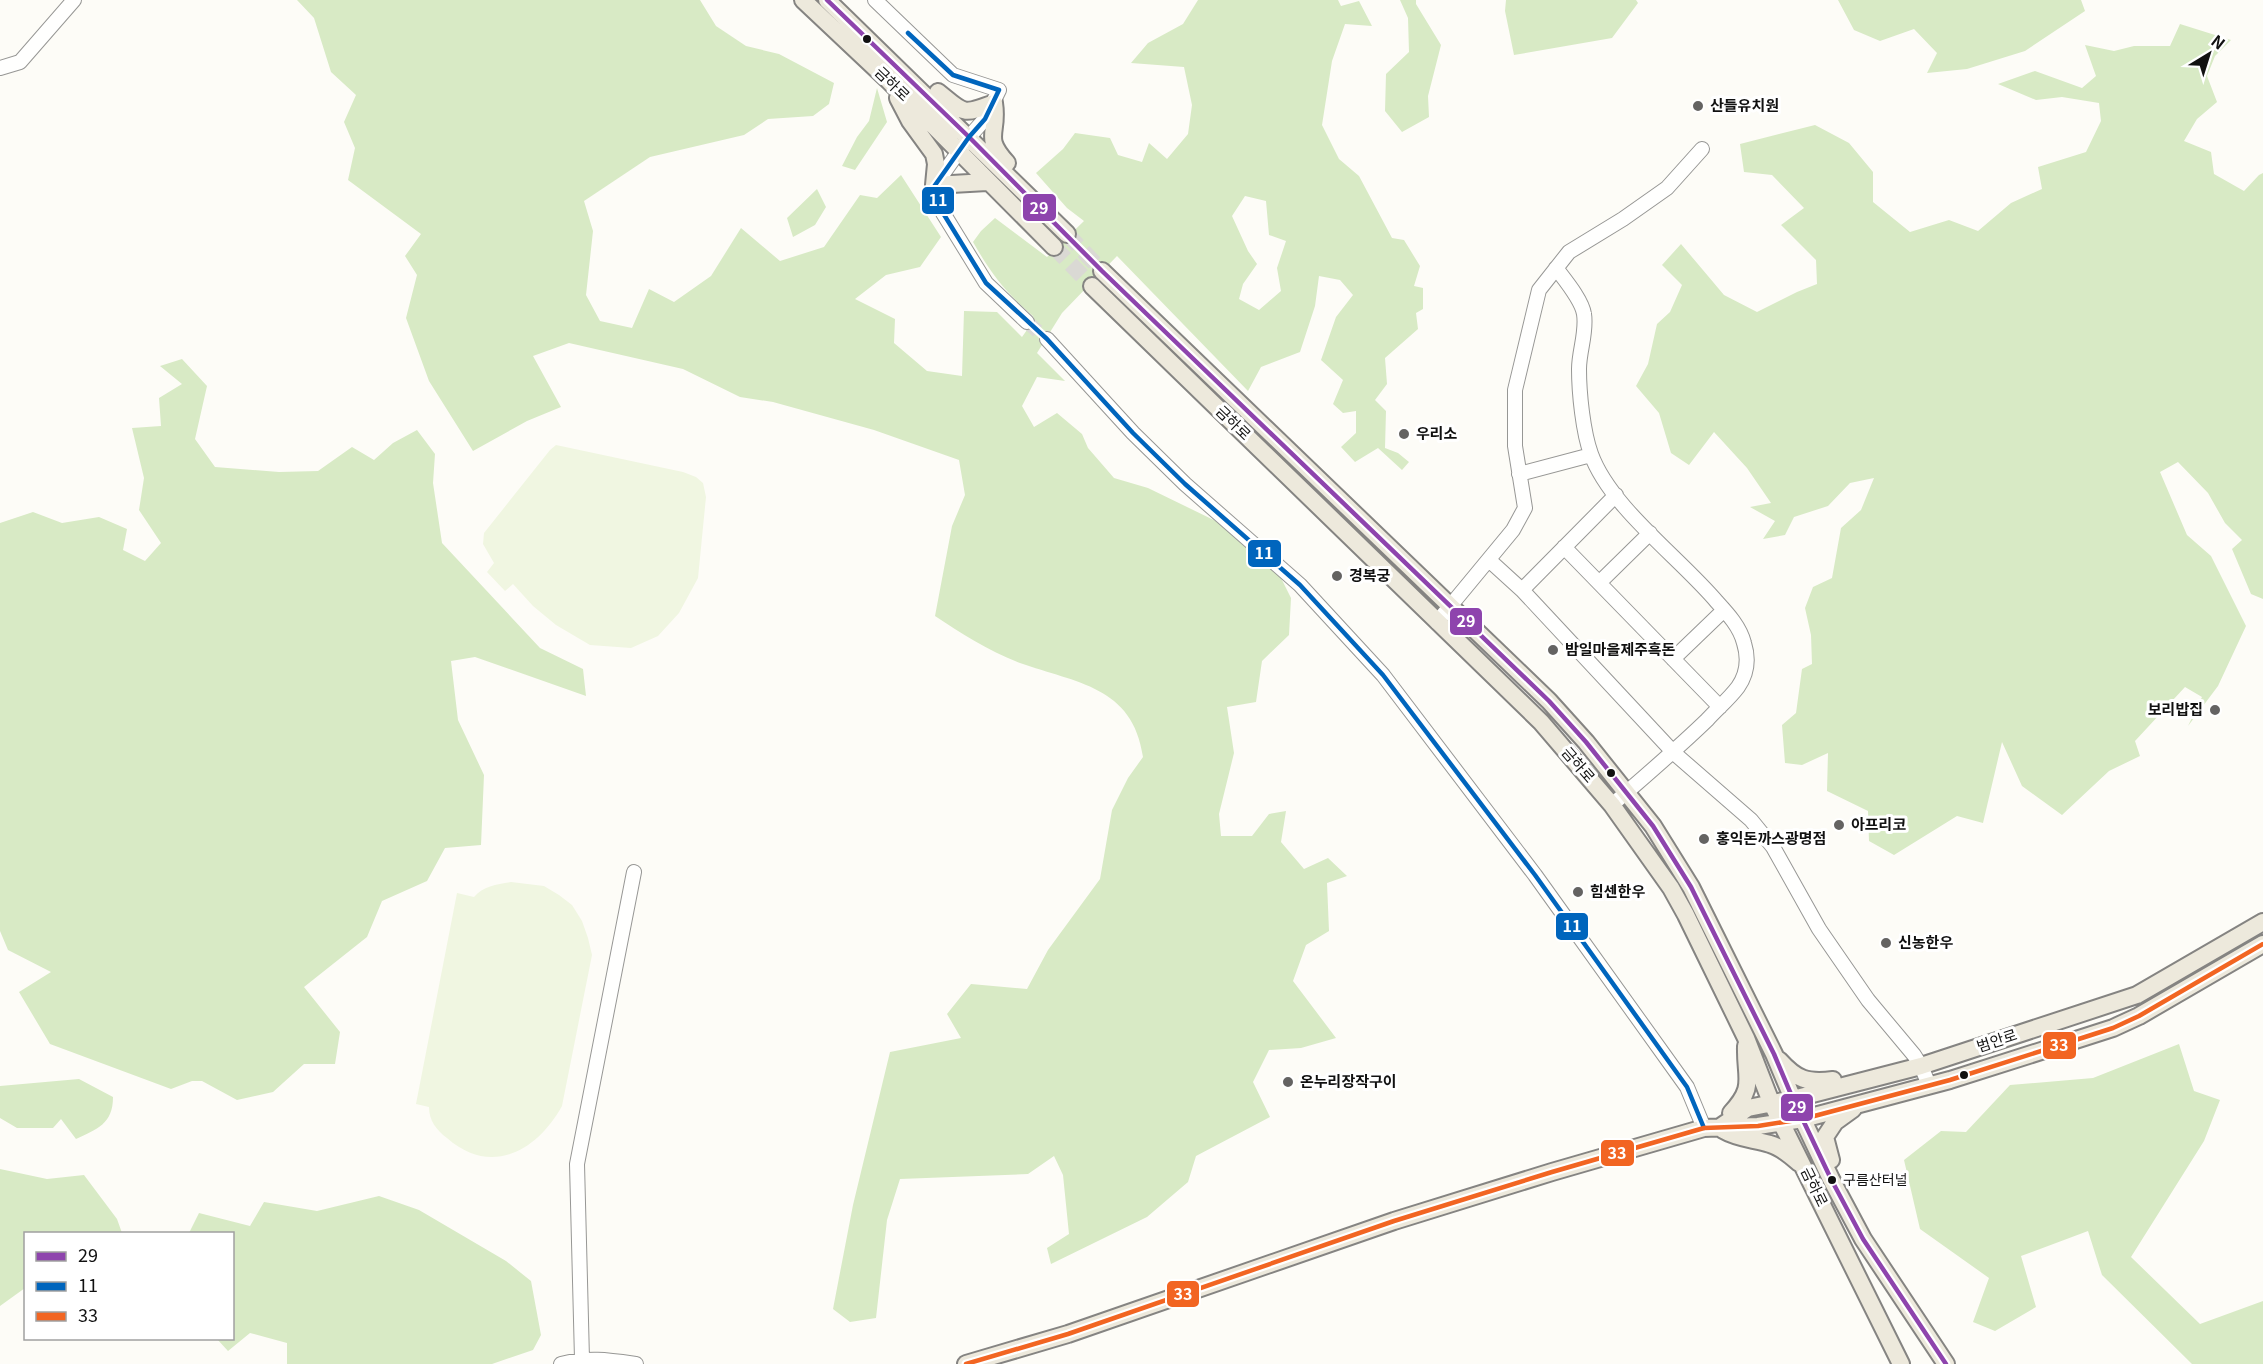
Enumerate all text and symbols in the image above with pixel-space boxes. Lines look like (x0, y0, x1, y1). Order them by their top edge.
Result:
north arrow (2179, 24, 2239, 84)
text: N (2207, 28, 2231, 55)
unlabelled marker (861, 33, 873, 45)
street label: 금하로 (871, 61, 915, 105)
place label: 산들유치원 (1710, 94, 1779, 115)
marker: 산들유치원 (1691, 99, 1705, 113)
line badge: 11 (921, 186, 955, 215)
text: 11 (929, 187, 947, 211)
line badge: 29 (1022, 193, 1057, 222)
text: 29 (1030, 195, 1048, 219)
street label: 금하로 (1212, 400, 1256, 444)
place label: 우리소 (1416, 422, 1458, 443)
marker: 우리소 (1397, 427, 1411, 441)
line badge: 11 (1247, 539, 1282, 568)
text: 11 (1255, 540, 1273, 564)
place label: 경복궁 (1349, 564, 1391, 585)
marker: 경복궁 (1330, 569, 1344, 583)
line badge: 29 (1449, 607, 1483, 636)
text: 29 (1457, 608, 1475, 632)
place label: 밤일마을제주흑돈 (1565, 638, 1676, 659)
marker: 밤일마을제주흑돈 (1546, 643, 1560, 657)
place label: 보리밥집 (2148, 698, 2203, 719)
marker: 보리밥집 (2208, 703, 2222, 717)
street label: 금하로 (1558, 742, 1601, 787)
unlabelled marker (1605, 767, 1617, 779)
place label: 아프리코 (1851, 813, 1906, 834)
marker: 아프리코 (1832, 818, 1846, 832)
place label: 홍익돈까스광명점 (1716, 827, 1826, 848)
marker: 홍익돈까스광명점 (1697, 832, 1711, 846)
place label: 힘센한우 (1590, 880, 1645, 901)
marker: 힘센한우 (1571, 885, 1585, 899)
line badge: 11 (1555, 912, 1589, 941)
text: 11 (1563, 913, 1581, 937)
place label: 신농한우 (1898, 931, 1953, 952)
marker: 신농한우 (1879, 936, 1893, 950)
street label: 범안로 (1974, 1023, 2019, 1056)
line badge: 33 (2042, 1031, 2077, 1060)
text: 33 (2050, 1032, 2068, 1056)
unlabelled marker (1958, 1069, 1970, 1081)
place label: 온누리장작구이 (1300, 1070, 1397, 1091)
marker: 온누리장작구이 (1281, 1075, 1295, 1089)
line badge: 29 (1780, 1093, 1814, 1122)
text: 29 (1788, 1094, 1806, 1118)
line badge: 33 (1600, 1139, 1635, 1167)
text: 33 (1608, 1140, 1626, 1164)
street label: 금하로 (1797, 1163, 1834, 1210)
place label: 구름산터널 (1843, 1169, 1907, 1189)
marker: 구름산터널 (1826, 1174, 1838, 1186)
legend (24, 1232, 234, 1340)
text: 29 (78, 1241, 98, 1267)
text: 11 (78, 1271, 98, 1297)
line badge: 33 (1166, 1280, 1200, 1308)
text: 33 (1174, 1281, 1192, 1305)
text: 33 (78, 1301, 98, 1327)

